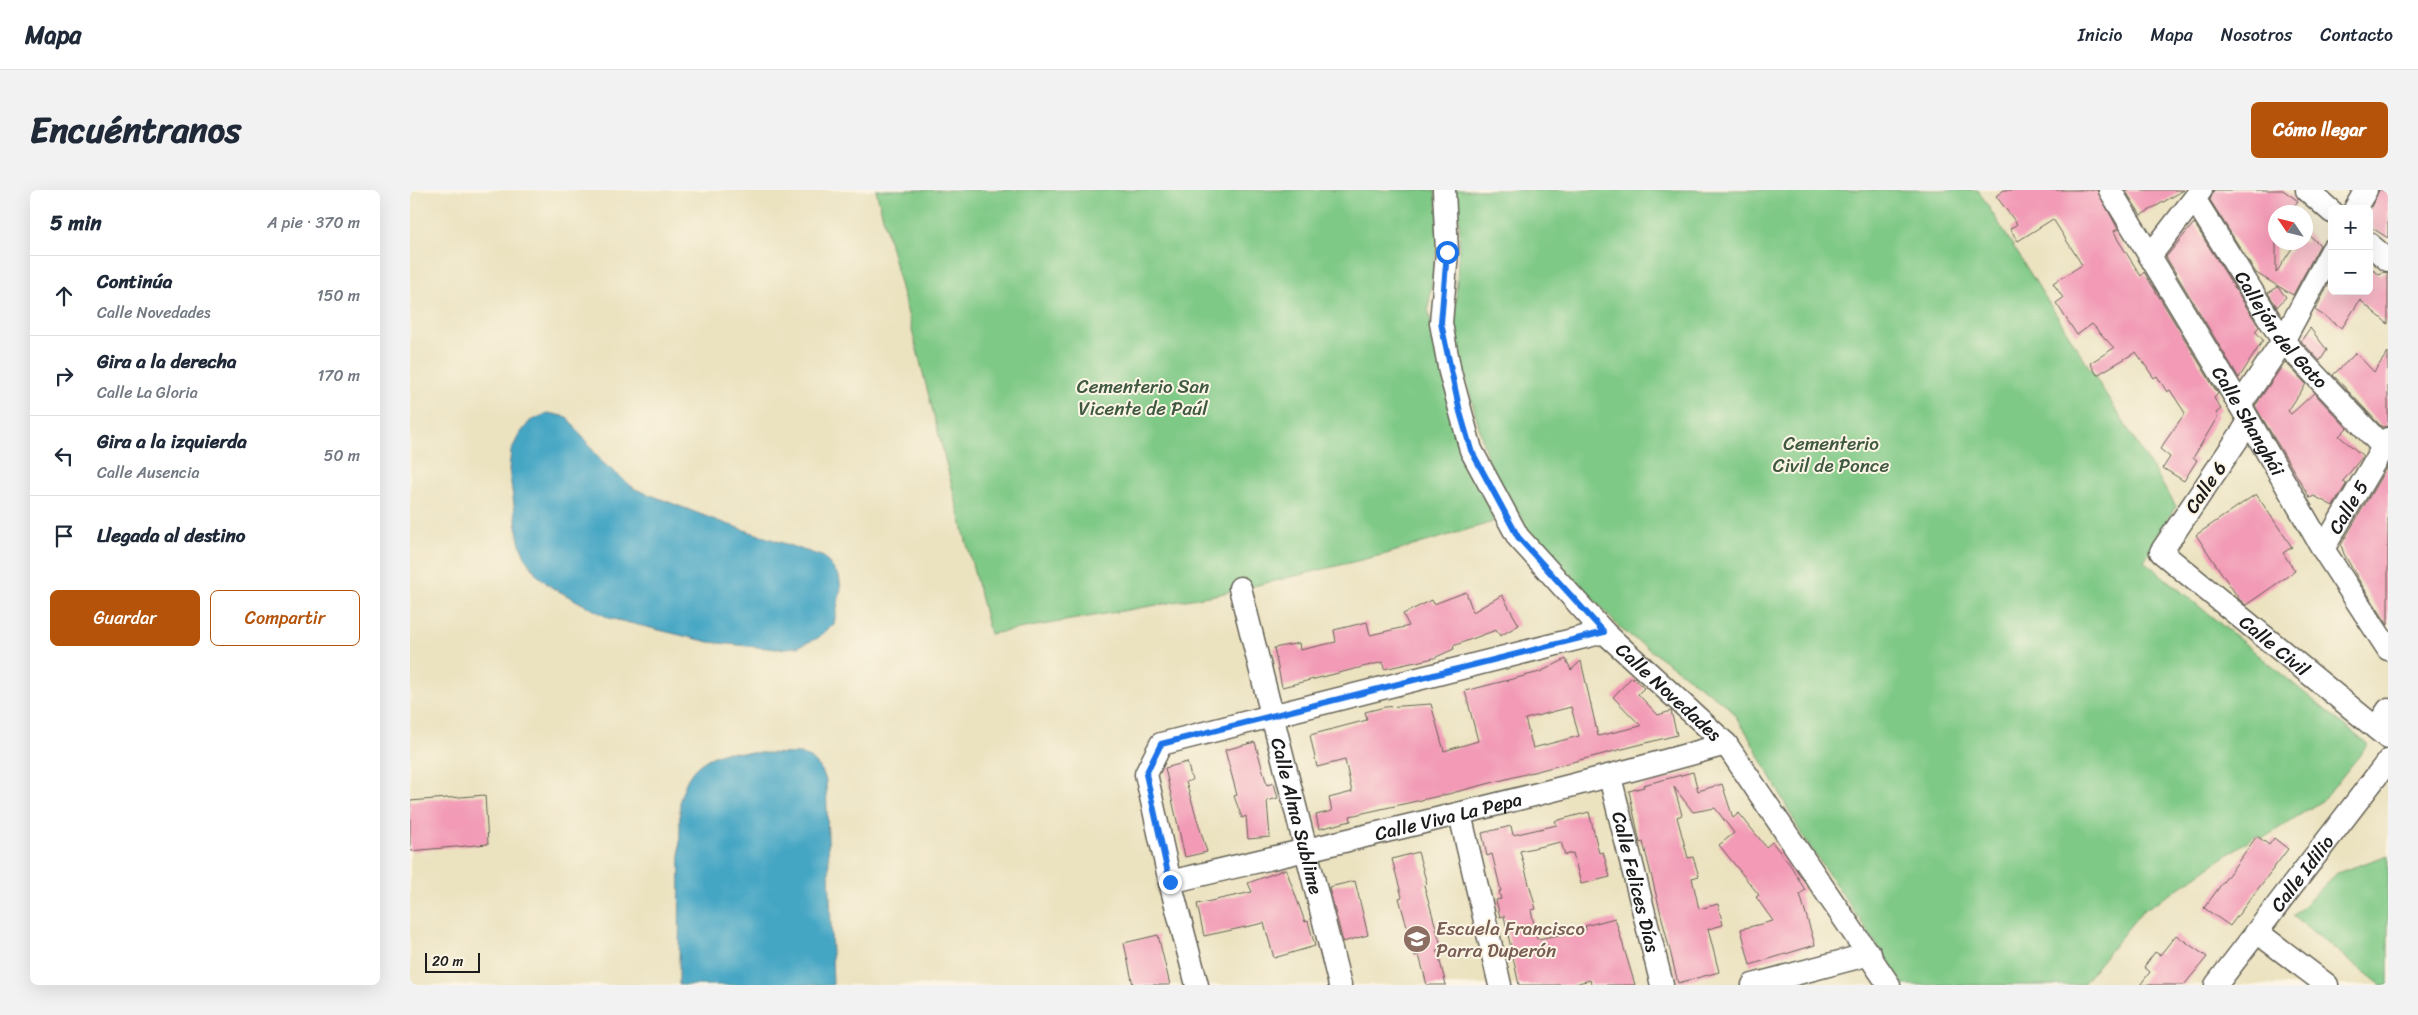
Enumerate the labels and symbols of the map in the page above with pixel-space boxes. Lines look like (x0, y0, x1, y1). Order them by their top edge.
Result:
north arrow (2268, 205, 2313, 250)
route start (1436, 241, 1459, 264)
street label: Callejón del Gato (2226, 264, 2336, 397)
street label: Calle Shanghái (2203, 359, 2294, 483)
park label: Cementerio San Vicente de Paúl (1077, 370, 1209, 425)
park label: Cementerio Civil de Ponce (1773, 427, 1889, 482)
street label: Calle 6 (2176, 454, 2235, 520)
street label: Calle 5 (2319, 473, 2378, 541)
street label: Calle Civil (2232, 606, 2318, 685)
street label: Calle Novedades (1608, 634, 1730, 750)
street label: Calle Alma Sublime (1261, 734, 1333, 898)
street label: Calle Viva La Pepa (1371, 783, 1526, 850)
street label: Calle Felices Días (1602, 808, 1669, 956)
street label: Calle Idilio (2262, 827, 2343, 919)
route end (1159, 871, 1182, 894)
place label: Escuela Francisco Parra Duperón (1436, 912, 1585, 967)
school or university icon: Escuela Francisco Parra Duperón (1402, 924, 1432, 954)
scale bar (425, 950, 480, 973)

